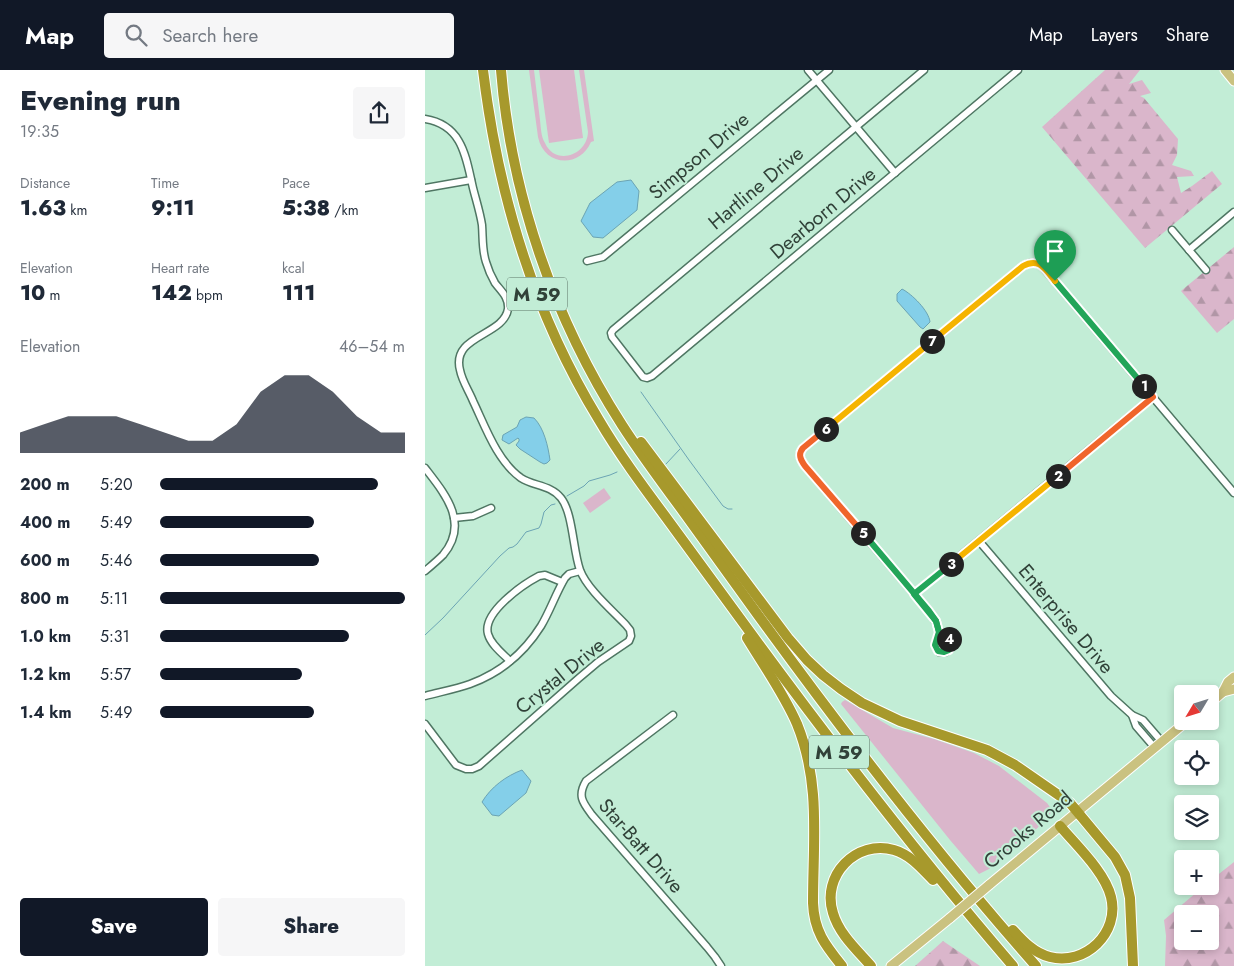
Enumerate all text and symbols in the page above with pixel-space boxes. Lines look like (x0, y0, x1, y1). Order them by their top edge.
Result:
search box (104, 13, 454, 58)
text: Map (25, 18, 74, 53)
icon: search (122, 21, 150, 49)
text: Search here (162, 22, 258, 49)
text: Map (1029, 22, 1063, 48)
text: Layers (1091, 22, 1138, 48)
text: Share (1166, 22, 1209, 48)
text: Evening run (20, 80, 181, 121)
button: share (353, 87, 405, 139)
street label: Simpson Drive (643, 105, 755, 207)
text: 19:35 (20, 120, 59, 143)
street label: Hartline Drive (702, 139, 810, 237)
street label: Dearborn Drive (764, 160, 882, 266)
text: Distance (20, 173, 70, 193)
text: Time (151, 173, 179, 193)
text: Pace (282, 173, 310, 193)
text: 1.63 (20, 193, 66, 223)
text: 9:11 (151, 193, 195, 223)
text: 5:38 (282, 193, 330, 223)
text: km (66, 200, 87, 220)
text: /km (330, 200, 359, 220)
pin (1034, 230, 1076, 281)
icon: arrive (1041, 237, 1069, 265)
text: Elevation (20, 258, 73, 278)
text: Heart rate (151, 258, 209, 278)
text: kcal (282, 258, 305, 278)
text: 10 (20, 278, 45, 308)
text: 142 (151, 278, 192, 308)
text: 111 (282, 278, 315, 308)
road number: M 59 (507, 278, 567, 310)
text: m (45, 285, 61, 305)
text: bpm (192, 285, 223, 305)
pin: 7 (919, 328, 945, 354)
text: 7 (928, 331, 937, 351)
text: Elevation (20, 335, 80, 358)
text: 46–54 m (339, 335, 405, 358)
pin: 1 (1131, 374, 1157, 398)
text: 1 (1141, 376, 1148, 396)
pin: 6 (813, 416, 839, 442)
text: 6 (822, 419, 831, 439)
pin: 2 (1045, 464, 1071, 488)
text: 2 (1054, 466, 1063, 486)
text: 200 m (20, 473, 70, 496)
text: 5:20 (100, 473, 133, 496)
text: 400 m (20, 511, 70, 534)
text: 5:49 (100, 511, 132, 534)
pin: 5 (851, 520, 875, 546)
text: 5 (859, 523, 868, 543)
text: 600 m (20, 549, 70, 572)
text: 5:46 (100, 549, 132, 572)
pin: 3 (939, 552, 963, 576)
text: 3 (947, 554, 956, 574)
street label: Enterprise Drive (1011, 558, 1121, 680)
text: 800 m (20, 587, 69, 610)
text: 5:11 (100, 587, 128, 610)
text: 1.0 km (20, 625, 71, 648)
text: 5:31 (100, 625, 130, 648)
pin: 4 (937, 626, 961, 652)
text: 4 (945, 629, 954, 649)
street label: Crystal Drive (509, 631, 611, 721)
text: 1.2 km (20, 663, 71, 686)
text: 5:57 (100, 663, 131, 686)
north arrow (1174, 685, 1219, 730)
map controls (1174, 685, 1219, 950)
text: 1.4 km (20, 701, 72, 724)
text: 5:49 (100, 701, 132, 724)
road number: M 59 (809, 736, 869, 769)
button: locate (1174, 740, 1219, 785)
street label: Crooks Road (977, 784, 1079, 876)
street label: Star-Batt Drive (592, 792, 690, 900)
button: layers (1174, 795, 1219, 840)
button: + (1174, 850, 1219, 895)
button: Save (20, 898, 208, 956)
button: Share (218, 898, 405, 956)
button: − (1174, 905, 1219, 950)

